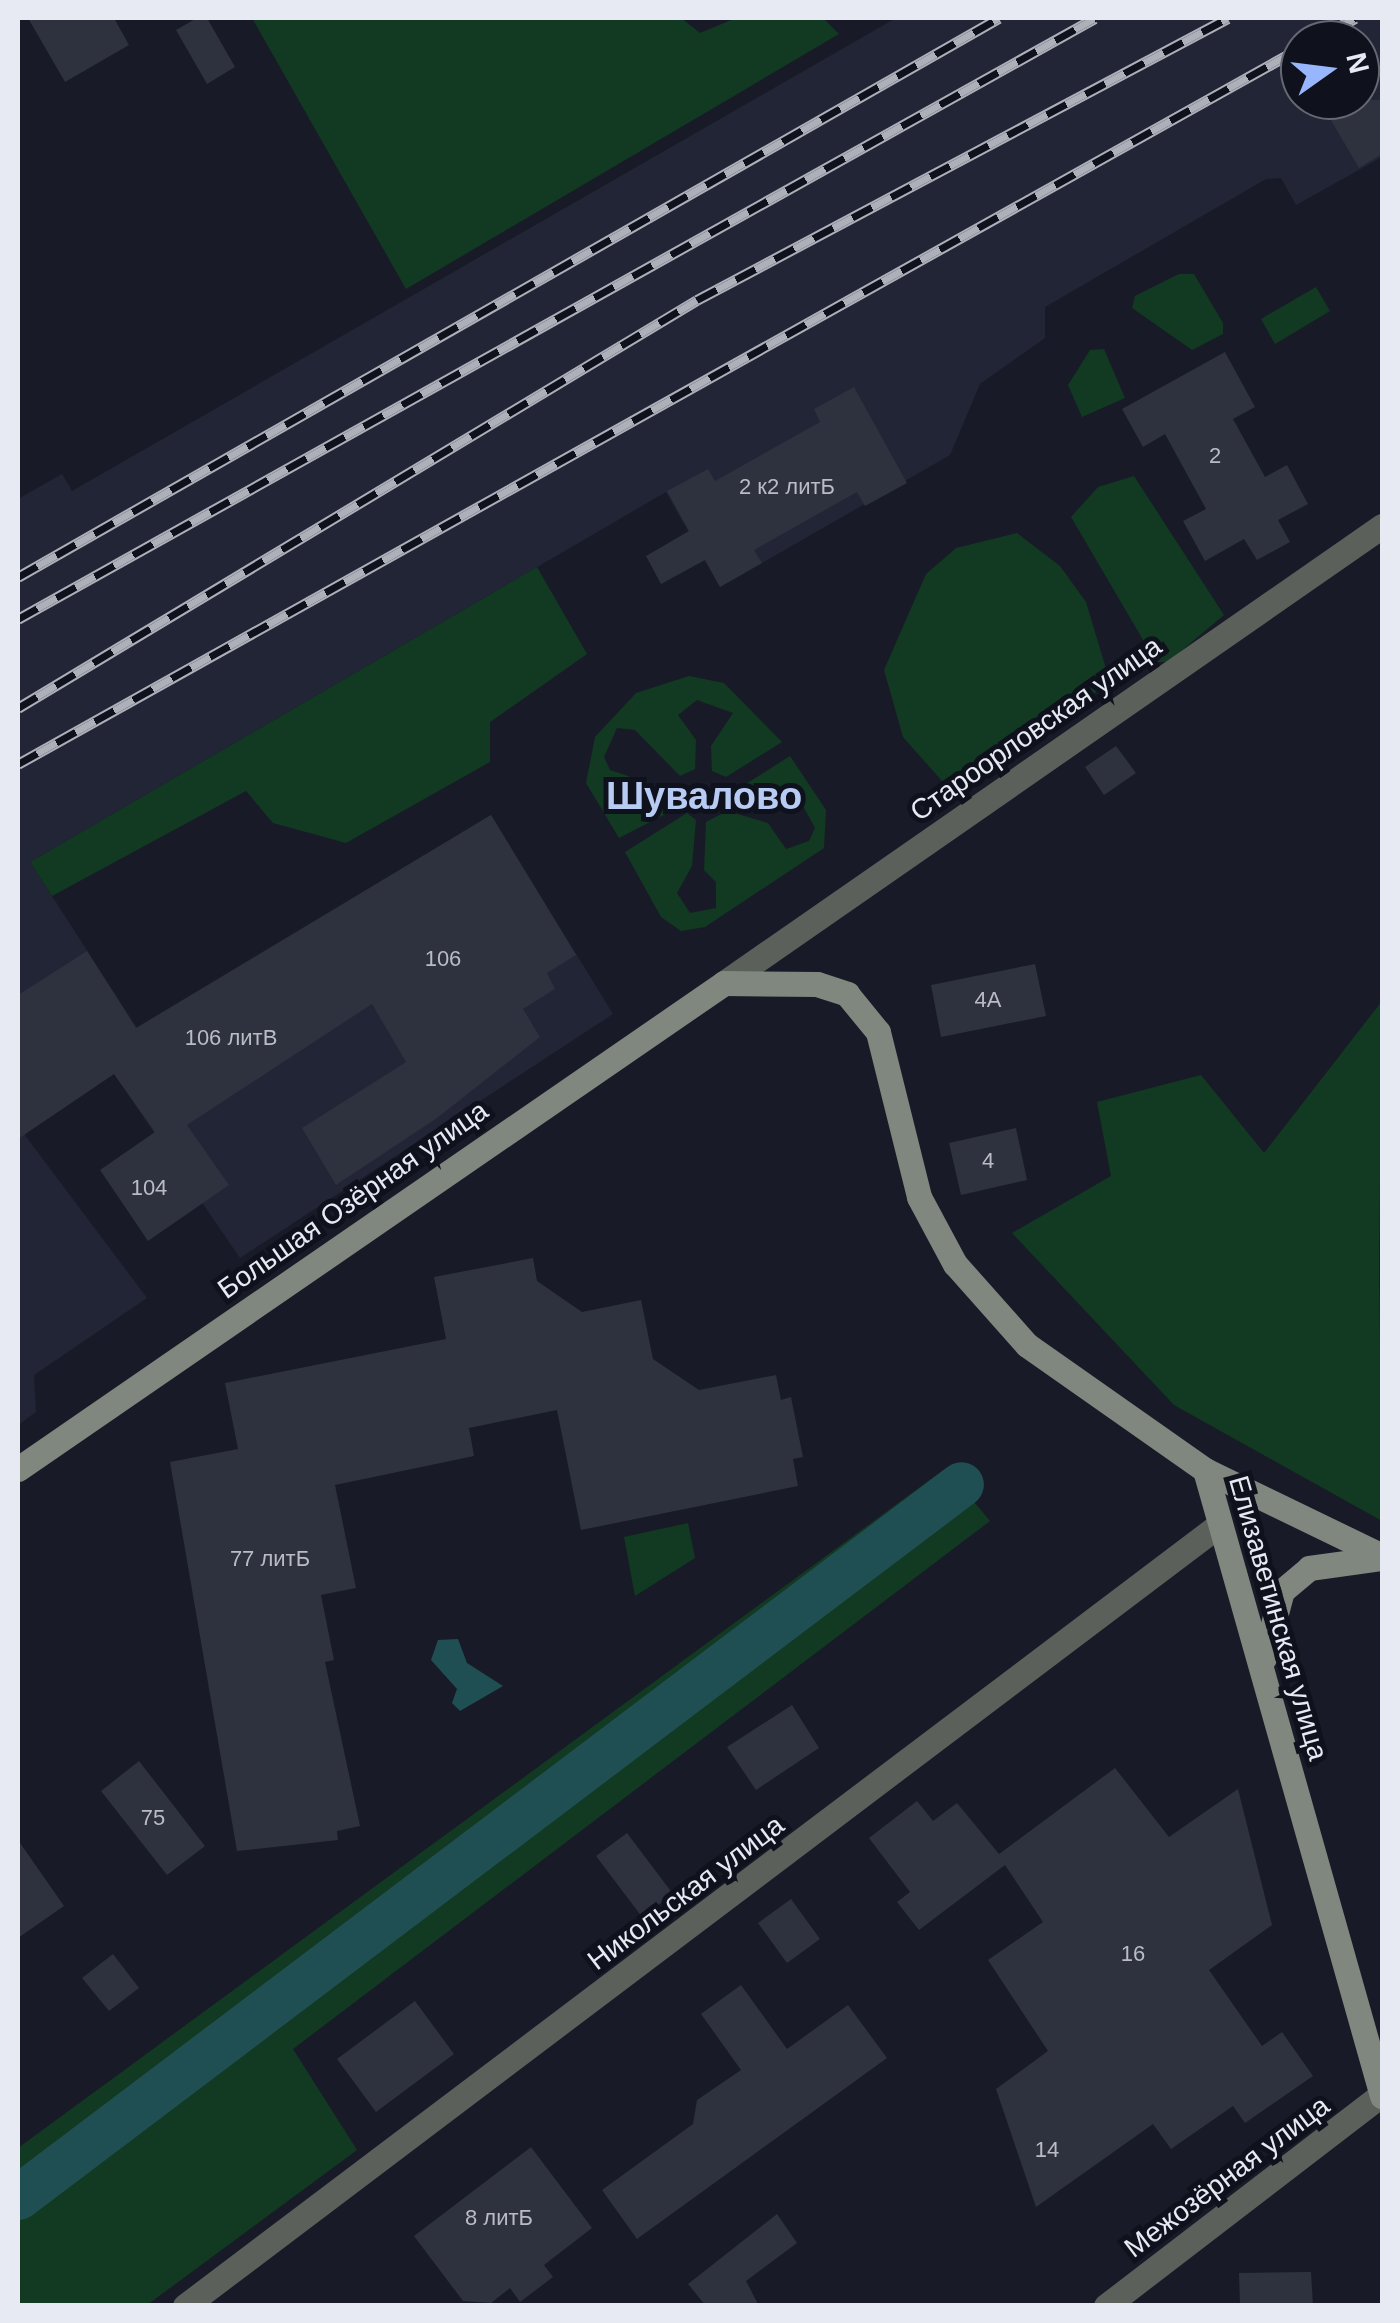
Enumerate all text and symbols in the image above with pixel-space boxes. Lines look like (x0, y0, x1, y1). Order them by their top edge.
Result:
north arrow (1280, 20, 1380, 120)
text: N (1340, 50, 1375, 77)
house number: 2 (1209, 443, 1221, 469)
house number: 2 к2 литБ (739, 474, 835, 500)
street label: Староорловская улица (904, 630, 1168, 828)
district label: Шувалово (606, 774, 802, 820)
house number: 106 (425, 946, 461, 972)
house number: 4А (975, 987, 1001, 1013)
house number: 106 литВ (185, 1025, 277, 1051)
street label: Большая Озёрная улица (212, 1094, 494, 1306)
house number: 4 (982, 1148, 994, 1174)
house number: 104 (131, 1175, 167, 1201)
street label: Елизаветинская улица (1221, 1472, 1335, 1764)
house number: 77 литБ (230, 1546, 310, 1572)
house number: 75 (141, 1805, 165, 1831)
street label: Никольская улица (581, 1808, 791, 1978)
house number: 16 (1121, 1941, 1145, 1967)
street label: Межозёрная улица (1118, 2089, 1336, 2265)
house number: 14 (1035, 2137, 1059, 2163)
house number: 8 литБ (465, 2205, 533, 2231)

